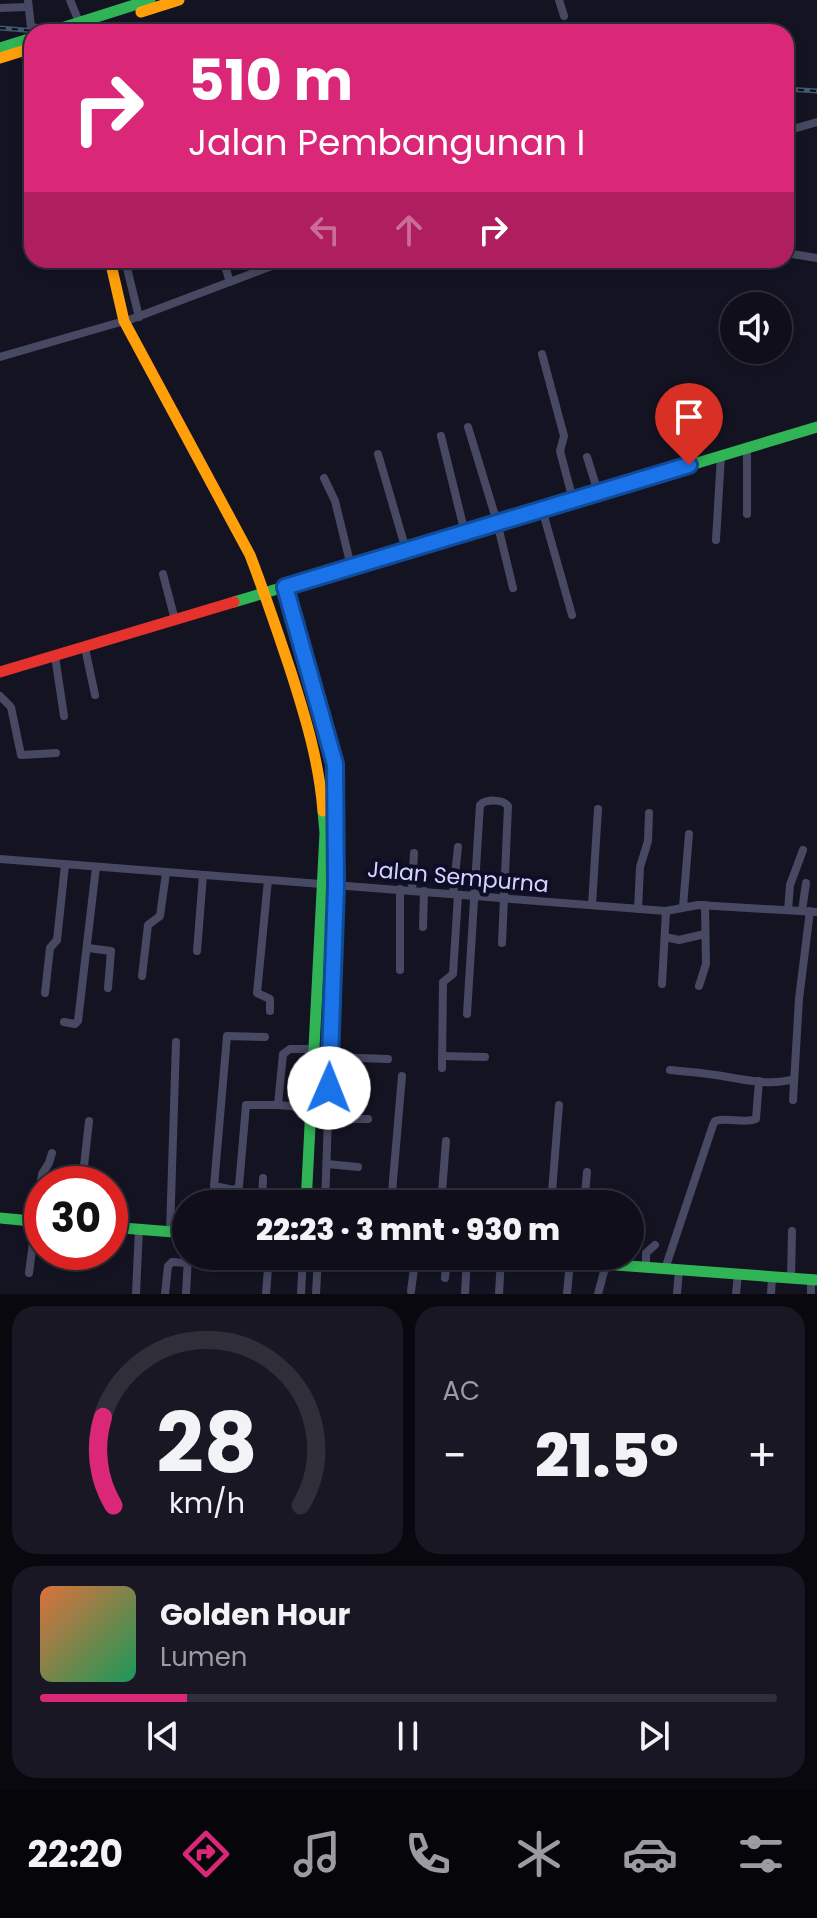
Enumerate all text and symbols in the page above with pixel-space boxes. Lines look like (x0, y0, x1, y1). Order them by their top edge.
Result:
text: 510 m (188, 41, 353, 120)
icon: right (56, 56, 160, 160)
text: Jalan Pembangunan I (188, 117, 585, 168)
icon: left (303, 208, 347, 252)
icon: ahead (387, 208, 431, 252)
icon: right (471, 208, 515, 252)
map controls (720, 292, 792, 364)
button: sound (720, 292, 792, 364)
pin (655, 383, 723, 465)
icon: arrive (667, 395, 711, 439)
street label: Jalan Sempurna (366, 854, 550, 900)
position arrow (287, 1046, 371, 1130)
speed limit sign: 30 (24, 1166, 128, 1270)
text: 22:23 · 3 mnt · 930 m (256, 1208, 560, 1251)
text: AC (443, 1373, 480, 1409)
text: 28 (157, 1385, 258, 1501)
text: 21.5° (535, 1414, 679, 1498)
text: − (443, 1425, 467, 1486)
text: + (747, 1425, 777, 1486)
text: km/h (169, 1483, 245, 1523)
text: Golden Hour (160, 1593, 350, 1636)
text: Lumen (160, 1639, 247, 1675)
icon: previous (141, 1714, 185, 1758)
icon: pause (386, 1714, 430, 1758)
icon: next (632, 1714, 676, 1758)
icon: directions (178, 1826, 234, 1882)
icon: music (289, 1826, 345, 1882)
icon: phone (400, 1826, 456, 1882)
icon: climate (511, 1826, 567, 1882)
icon: car (622, 1826, 678, 1882)
icon: filters (733, 1826, 789, 1882)
text: 22:20 (28, 1829, 123, 1880)

